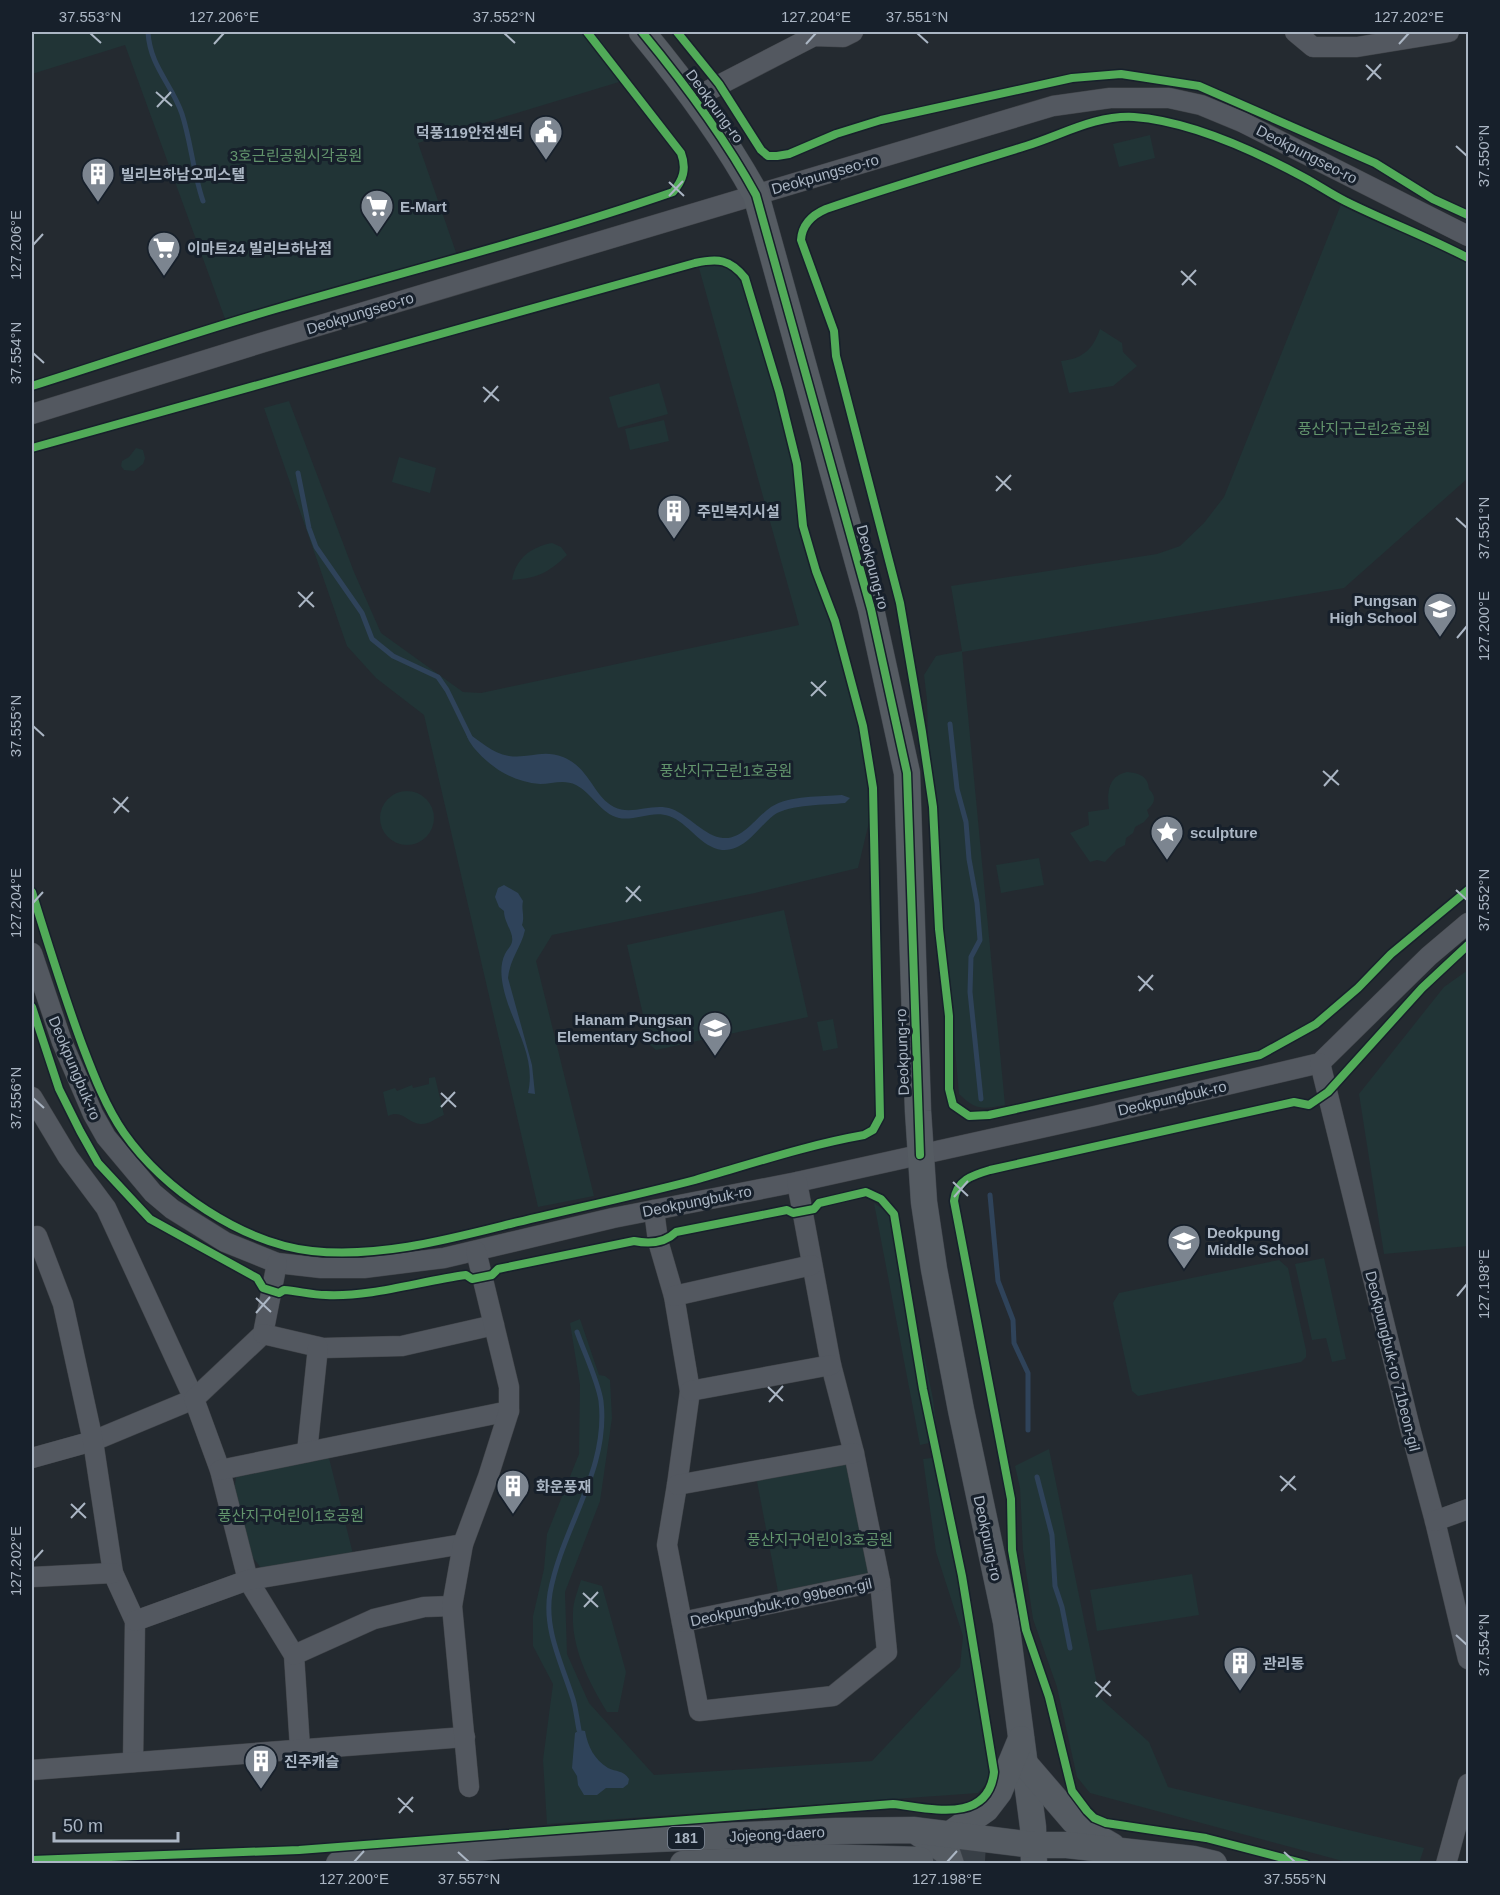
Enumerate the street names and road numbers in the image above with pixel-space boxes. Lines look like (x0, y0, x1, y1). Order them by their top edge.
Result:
street label: Deokpung-ro (683, 66, 747, 146)
street label: Deokpungseo-ro (1254, 121, 1360, 187)
street label: Deokpungseo-ro (769, 151, 881, 197)
street label: Deokpungseo-ro (304, 289, 416, 337)
street label: Deokpung-ro (854, 523, 892, 611)
street label: Deokpung-ro (892, 1008, 912, 1096)
street label: Deokpungbuk-ro (46, 1014, 104, 1122)
street label: Deokpungbuk-ro (1116, 1077, 1228, 1119)
street label: Deokpungbuk-ro (641, 1182, 753, 1220)
street label: Deokpungbuk-ro 71beon-gil (1362, 1269, 1424, 1453)
street label: Deokpung-ro (971, 1494, 1005, 1582)
street label: Deokpungbuk-ro 99beon-gil (689, 1574, 873, 1630)
street label: Jojeong-daero (729, 1823, 825, 1845)
road number: 181 (668, 1827, 704, 1849)

